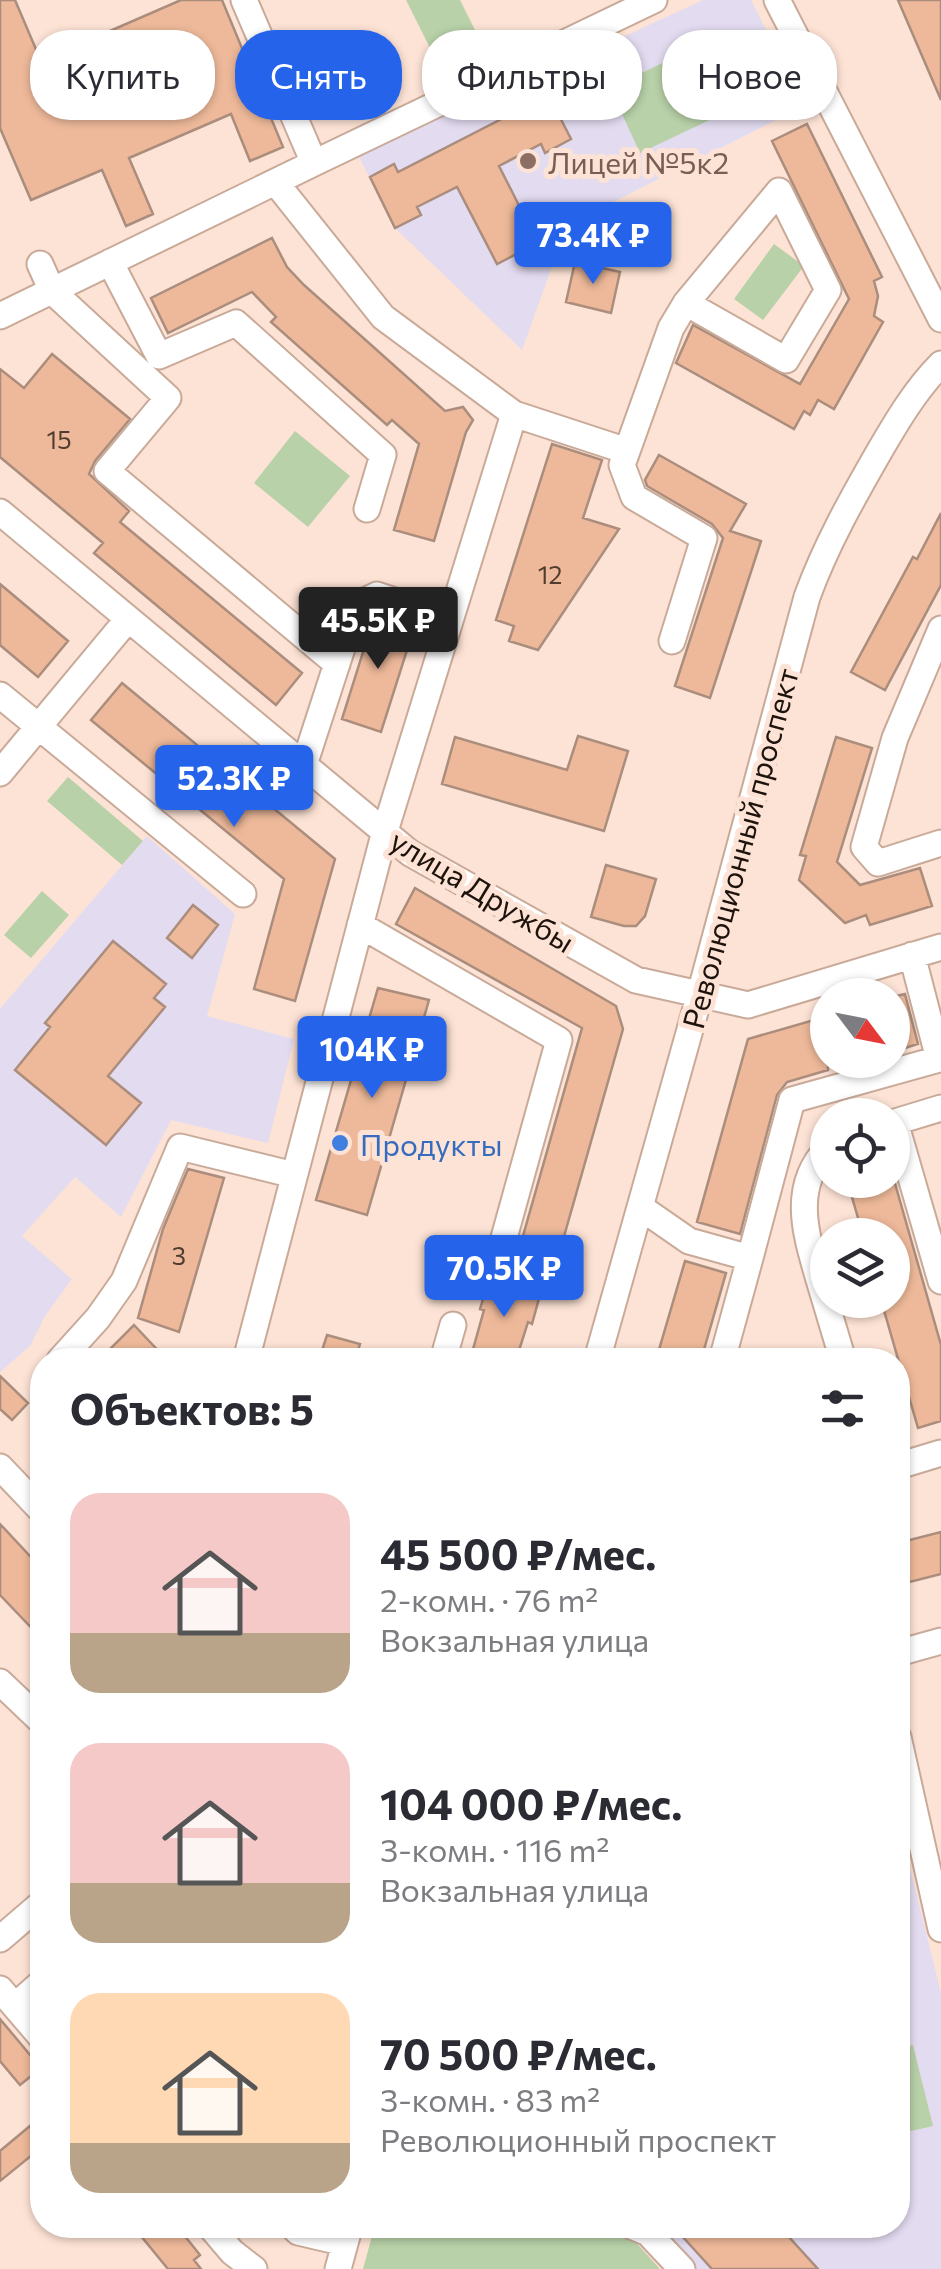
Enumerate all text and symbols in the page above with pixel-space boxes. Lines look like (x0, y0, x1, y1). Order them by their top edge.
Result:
chip: Купить (30, 30, 215, 120)
chip: Снять (235, 30, 402, 120)
chip: Фильтры (422, 30, 642, 120)
chip: Новое (662, 30, 837, 120)
place label: Лицей №5к2 (548, 143, 729, 180)
marker: Лицей №5к2 (517, 150, 539, 172)
pin: 73.4K ₽ (501, 202, 685, 287)
text: 73.4K ₽ (536, 214, 650, 254)
house number: 15 (46, 424, 72, 454)
house number: 12 (538, 559, 562, 589)
pin: 45.5K ₽ (286, 587, 470, 672)
text: 45.5K ₽ (321, 599, 435, 639)
street label: Революционный проспект (673, 664, 805, 1032)
pin: 52.3K ₽ (142, 745, 326, 830)
text: 52.3K ₽ (177, 757, 291, 797)
street label: улица Дружбы (384, 821, 582, 959)
north arrow (810, 978, 910, 1078)
map controls (810, 978, 910, 1318)
pin: 104K ₽ (291, 1016, 453, 1101)
text: 104K ₽ (320, 1028, 424, 1068)
button: locate (810, 1098, 910, 1198)
place label: Продукты (360, 1125, 502, 1162)
marker: Продукты (329, 1132, 351, 1154)
button: layers (810, 1218, 910, 1318)
pin: 70.5K ₽ (412, 1235, 596, 1320)
house number: 3 (172, 1240, 186, 1270)
text: 70.5K ₽ (447, 1247, 561, 1287)
icon: filters (815, 1381, 870, 1436)
text: Объектов: 5 (70, 1382, 314, 1434)
text: 45 500 ₽/мес. (380, 1527, 656, 1579)
icon: home (150, 1533, 270, 1653)
text: 2-комн. · 76 m² (380, 1579, 598, 1619)
text: Вокзальная улица (380, 1619, 649, 1659)
text: 104 000 ₽/мес. (380, 1777, 682, 1829)
icon: home (150, 1783, 270, 1903)
text: 3-комн. · 116 m² (380, 1829, 609, 1869)
text: Вокзальная улица (380, 1869, 649, 1909)
text: 70 500 ₽/мес. (380, 2027, 657, 2079)
icon: home (150, 2033, 270, 2153)
text: 3-комн. · 83 m² (380, 2079, 600, 2119)
text: Революционный проспект (380, 2119, 776, 2159)

